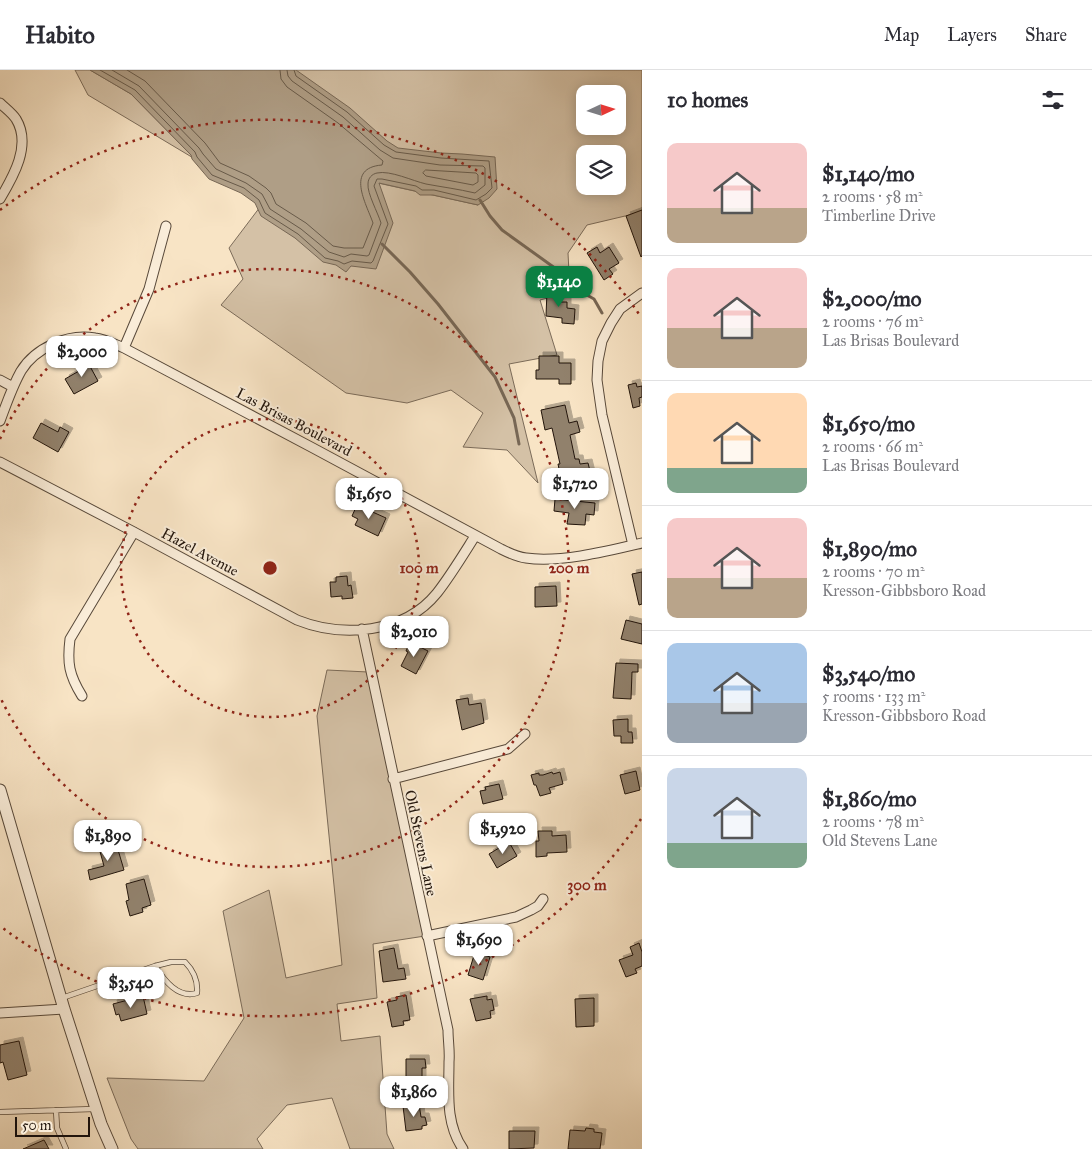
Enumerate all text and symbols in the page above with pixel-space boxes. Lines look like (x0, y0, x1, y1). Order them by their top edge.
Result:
text: Habito (25, 20, 95, 50)
text: Map (884, 24, 919, 46)
text: Layers (947, 24, 997, 46)
text: Share (1025, 24, 1067, 46)
north arrow (576, 85, 626, 135)
map controls (576, 85, 626, 195)
icon: filters (1039, 86, 1067, 114)
text: 10 homes (667, 87, 748, 113)
button: layers (576, 145, 626, 195)
text: $1,140/mo (822, 161, 915, 187)
icon: home (707, 163, 767, 223)
text: 2 rooms · 58 m² (822, 187, 923, 206)
text: Timberline Drive (822, 206, 936, 225)
pin: $1,140 (518, 266, 600, 308)
text: $1,140 (537, 272, 581, 291)
text: $2,000/mo (822, 286, 921, 312)
icon: home (707, 288, 767, 348)
text: 2 rooms · 76 m² (822, 312, 923, 331)
text: Las Brisas Boulevard (822, 331, 959, 350)
pin: $2,000 (41, 336, 123, 378)
text: $2,000 (57, 342, 107, 361)
street label: Las Brisas Boulevard (233, 384, 355, 460)
text: $1,650/mo (822, 411, 915, 437)
icon: home (707, 413, 767, 473)
text: 2 rooms · 66 m² (822, 437, 923, 456)
text: Las Brisas Boulevard (822, 456, 959, 475)
pin: $1,720 (534, 468, 616, 510)
text: $1,720 (553, 474, 597, 493)
pin: $1,650 (328, 478, 410, 520)
text: $1,650 (346, 484, 392, 503)
street label: Hazel Avenue (158, 524, 242, 580)
text: $1,890/mo (822, 536, 917, 562)
icon: home (707, 538, 767, 598)
centre of rings (261, 559, 279, 577)
text: 100 m (399, 559, 439, 577)
text: 200 m (549, 559, 590, 577)
text: 2 rooms · 70 m² (822, 562, 925, 581)
text: Kresson-Gibbsboro Road (822, 581, 986, 600)
pin: $2,010 (373, 616, 455, 658)
text: $2,010 (391, 622, 437, 641)
text: $3,540/mo (822, 661, 915, 687)
icon: home (707, 663, 767, 723)
text: 5 rooms · 133 m² (822, 687, 925, 706)
text: Kresson-Gibbsboro Road (822, 706, 986, 725)
text: $1,860/mo (822, 786, 916, 812)
street label: Old Stevens Lane (401, 788, 441, 898)
icon: home (707, 788, 767, 848)
pin: $1,920 (462, 812, 544, 855)
text: 2 rooms · 78 m² (822, 812, 924, 831)
text: $1,920 (480, 819, 526, 838)
pin: $1,890 (67, 820, 149, 862)
text: $1,890 (85, 826, 131, 845)
text: Old Stevens Lane (822, 831, 937, 850)
text: 300 m (567, 876, 607, 895)
pin: $1,690 (438, 924, 520, 966)
text: $1,690 (456, 930, 502, 949)
pin: $3,540 (90, 966, 172, 1009)
text: $3,540 (108, 973, 154, 992)
pin: $1,860 (373, 1076, 455, 1118)
text: $1,860 (391, 1082, 437, 1101)
scale bar (15, 1114, 90, 1137)
text: 50 m (22, 1117, 51, 1134)

